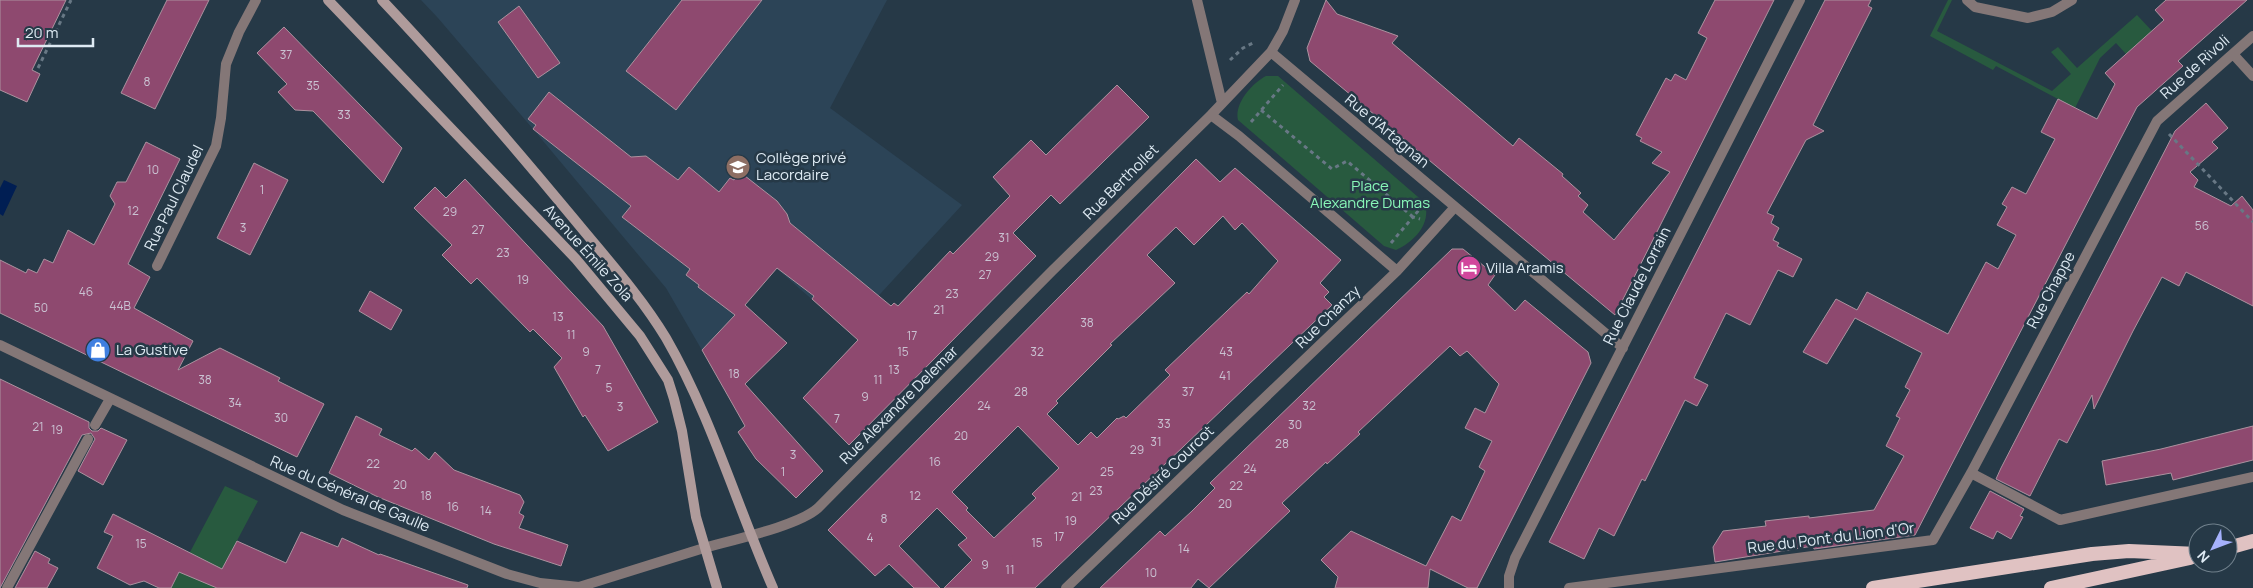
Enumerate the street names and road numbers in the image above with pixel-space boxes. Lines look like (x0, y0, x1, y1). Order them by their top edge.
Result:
street label: Rue de Rivoli (2155, 30, 2234, 104)
street label: Rue d'Artagnan (1340, 89, 1434, 172)
street label: Rue Berthollet (1078, 139, 1163, 224)
street label: Rue Paul Claudel (139, 141, 208, 254)
street label: Avenue Émile Zola (539, 199, 638, 306)
street label: Rue Claude Lorrain (1598, 223, 1675, 348)
street label: Rue Chappe (2021, 247, 2080, 332)
street label: Rue Chanzy (1291, 280, 1365, 353)
street label: Rue Alexandre Delemar (835, 340, 963, 469)
street label: Rue Désiré Courcot (1107, 420, 1218, 529)
street label: Rue du Général de Gaulle (267, 450, 434, 537)
street label: Rue du Pont du Lion d'Or (1746, 517, 1916, 558)

